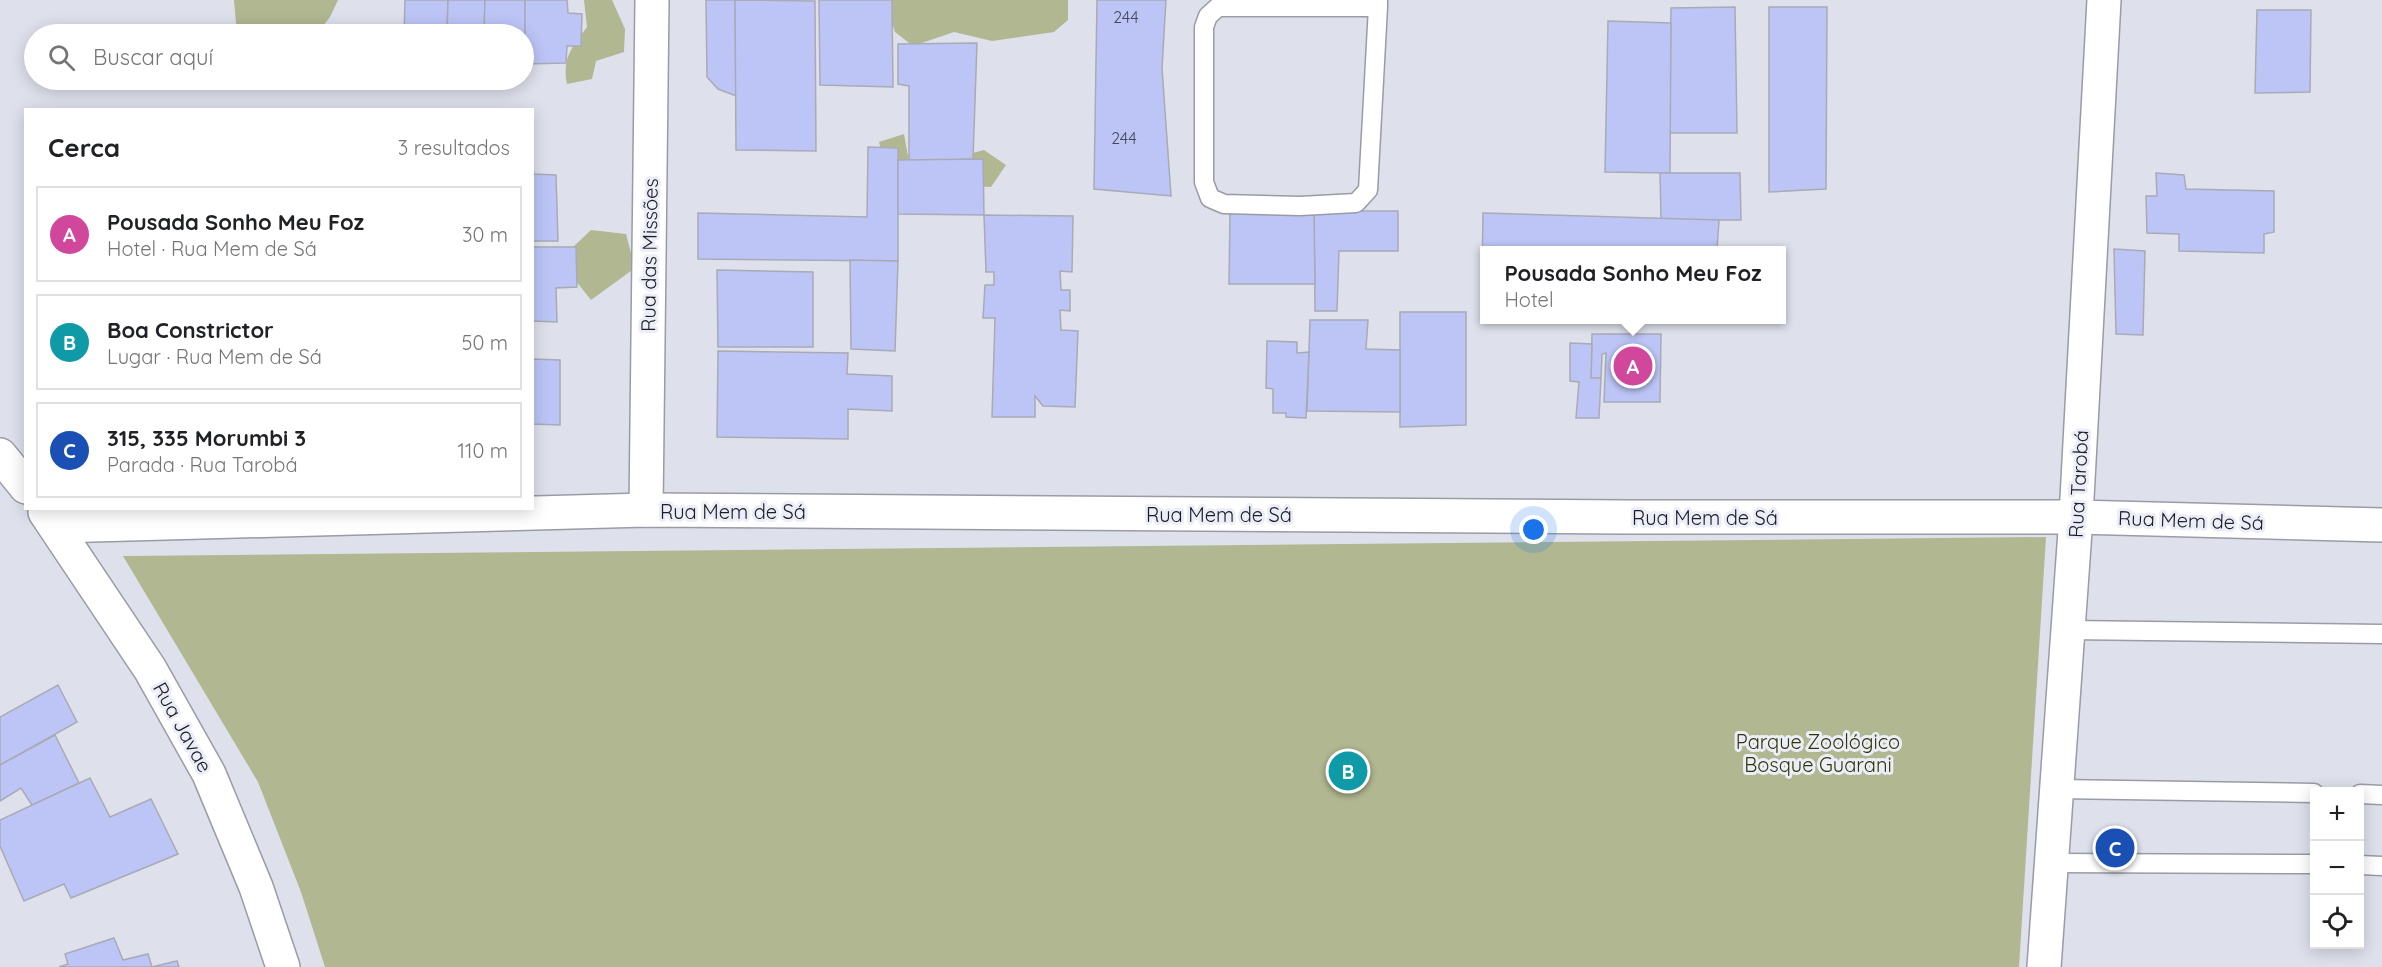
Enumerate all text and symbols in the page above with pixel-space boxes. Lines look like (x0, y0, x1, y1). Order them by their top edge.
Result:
house number: 244 (1113, 7, 1139, 27)
search box (24, 24, 534, 90)
icon: search (45, 41, 78, 74)
text: Buscar aquí (93, 43, 213, 71)
house number: 244 (1111, 128, 1137, 148)
text: Cerca (48, 131, 120, 164)
text: 3 resultados (398, 135, 510, 160)
street label: Rua das Missões (635, 178, 663, 332)
text: Pousada Sonho Meu Foz (107, 208, 364, 236)
text: A (63, 222, 76, 247)
text: 30 m (462, 222, 508, 247)
text: Hotel · Rua Mem de Sá (107, 236, 317, 261)
popup (1480, 246, 1786, 324)
text: Pousada Sonho Meu Foz (1504, 259, 1762, 287)
text: Hotel (1504, 287, 1554, 312)
text: Boa Constrictor (107, 316, 274, 344)
text: B (63, 330, 76, 355)
text: 50 m (462, 330, 508, 355)
text: Lugar · Rua Mem de Sá (107, 344, 322, 369)
pin: A (1614, 344, 1652, 388)
text: 315, 335 Morumbi 3 (107, 424, 306, 452)
street label: Rua Tarobá (2063, 429, 2093, 539)
text: C (63, 438, 76, 463)
text: 110 m (458, 438, 508, 463)
text: Parada · Rua Tarobá (107, 452, 298, 477)
street label: Rua Mem de Sá (660, 499, 806, 524)
street label: Rua Mem de Sá (1146, 502, 1292, 527)
street label: Rua Mem de Sá (1632, 505, 1778, 530)
street label: Rua Mem de Sá (2118, 505, 2264, 535)
your location (1519, 515, 1548, 544)
street label: Rua Javae (148, 677, 218, 777)
park label: Parque Zoológico Bosque Guarani (1736, 729, 1900, 777)
pin: B (1328, 748, 1368, 794)
map controls (2310, 787, 2364, 949)
button: + (2310, 787, 2364, 841)
pin: C (2096, 826, 2134, 870)
button: − (2310, 841, 2364, 895)
button: locate (2310, 895, 2364, 949)

